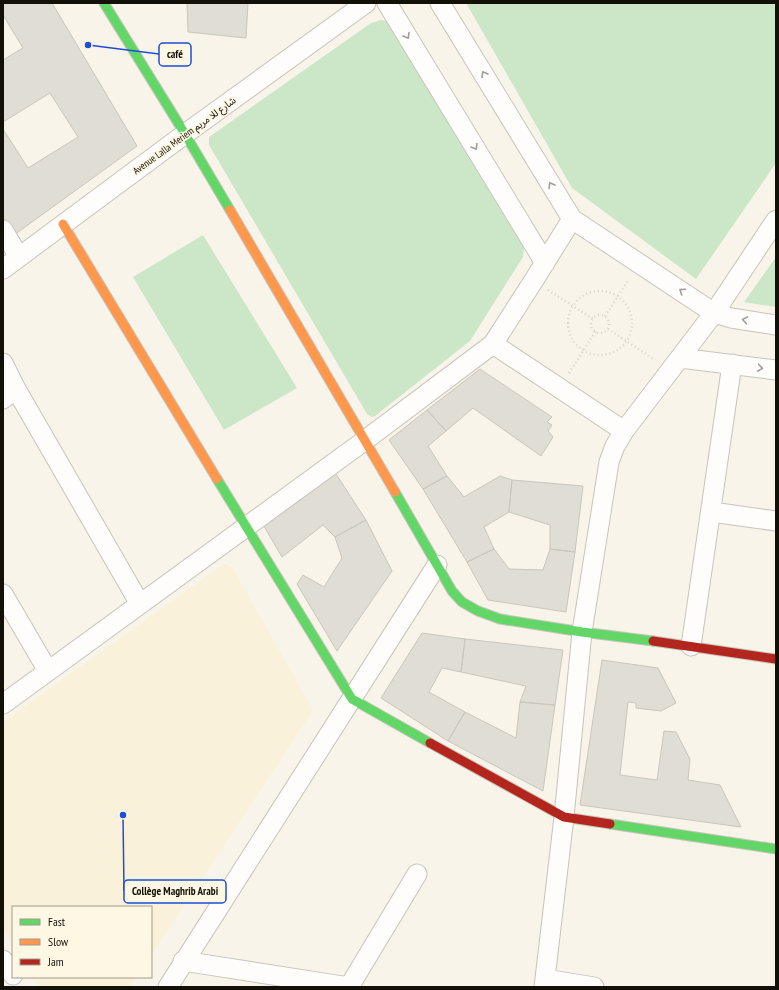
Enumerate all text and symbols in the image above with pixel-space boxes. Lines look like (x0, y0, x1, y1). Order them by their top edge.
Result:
one-way arrow (403, 32, 410, 39)
callout: café (159, 43, 191, 66)
text: café (167, 47, 183, 61)
one-way arrow (481, 71, 488, 78)
street label: Avenue Lalla Meriem شارع للا مريم (130, 94, 239, 178)
one-way arrow (470, 143, 477, 150)
one-way arrow (549, 182, 556, 189)
one-way arrow (679, 289, 686, 296)
one-way arrow (742, 316, 748, 325)
one-way arrow (757, 363, 763, 372)
callout: Collège Maghrib Arabi (124, 880, 226, 903)
text: Collège Maghrib Arabi (132, 884, 219, 898)
legend (12, 906, 152, 978)
text: Fast (48, 914, 66, 929)
text: Slow (48, 934, 69, 949)
text: Jam (47, 954, 64, 969)

